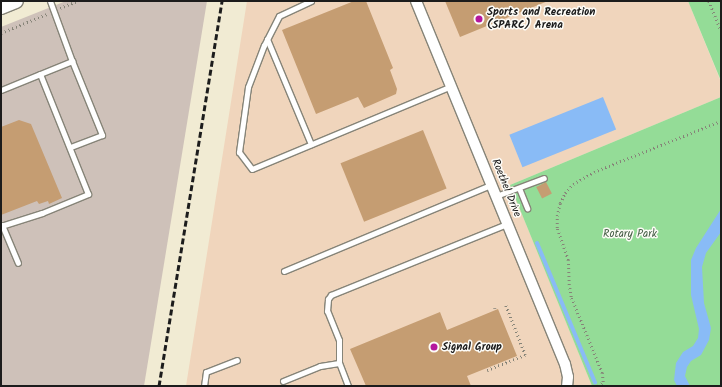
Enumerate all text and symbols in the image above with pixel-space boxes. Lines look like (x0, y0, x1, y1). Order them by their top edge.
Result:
place label: Sports and Recreation (SPARC) Arena (487, 6, 595, 32)
marker: Sports and Recreation (SPARC) Arena (474, 14, 484, 24)
street label: Roethel Drive (488, 157, 524, 219)
park label: Rotary Park (603, 227, 657, 241)
place label: Signal Group (442, 340, 502, 354)
marker: Signal Group (429, 342, 439, 352)

